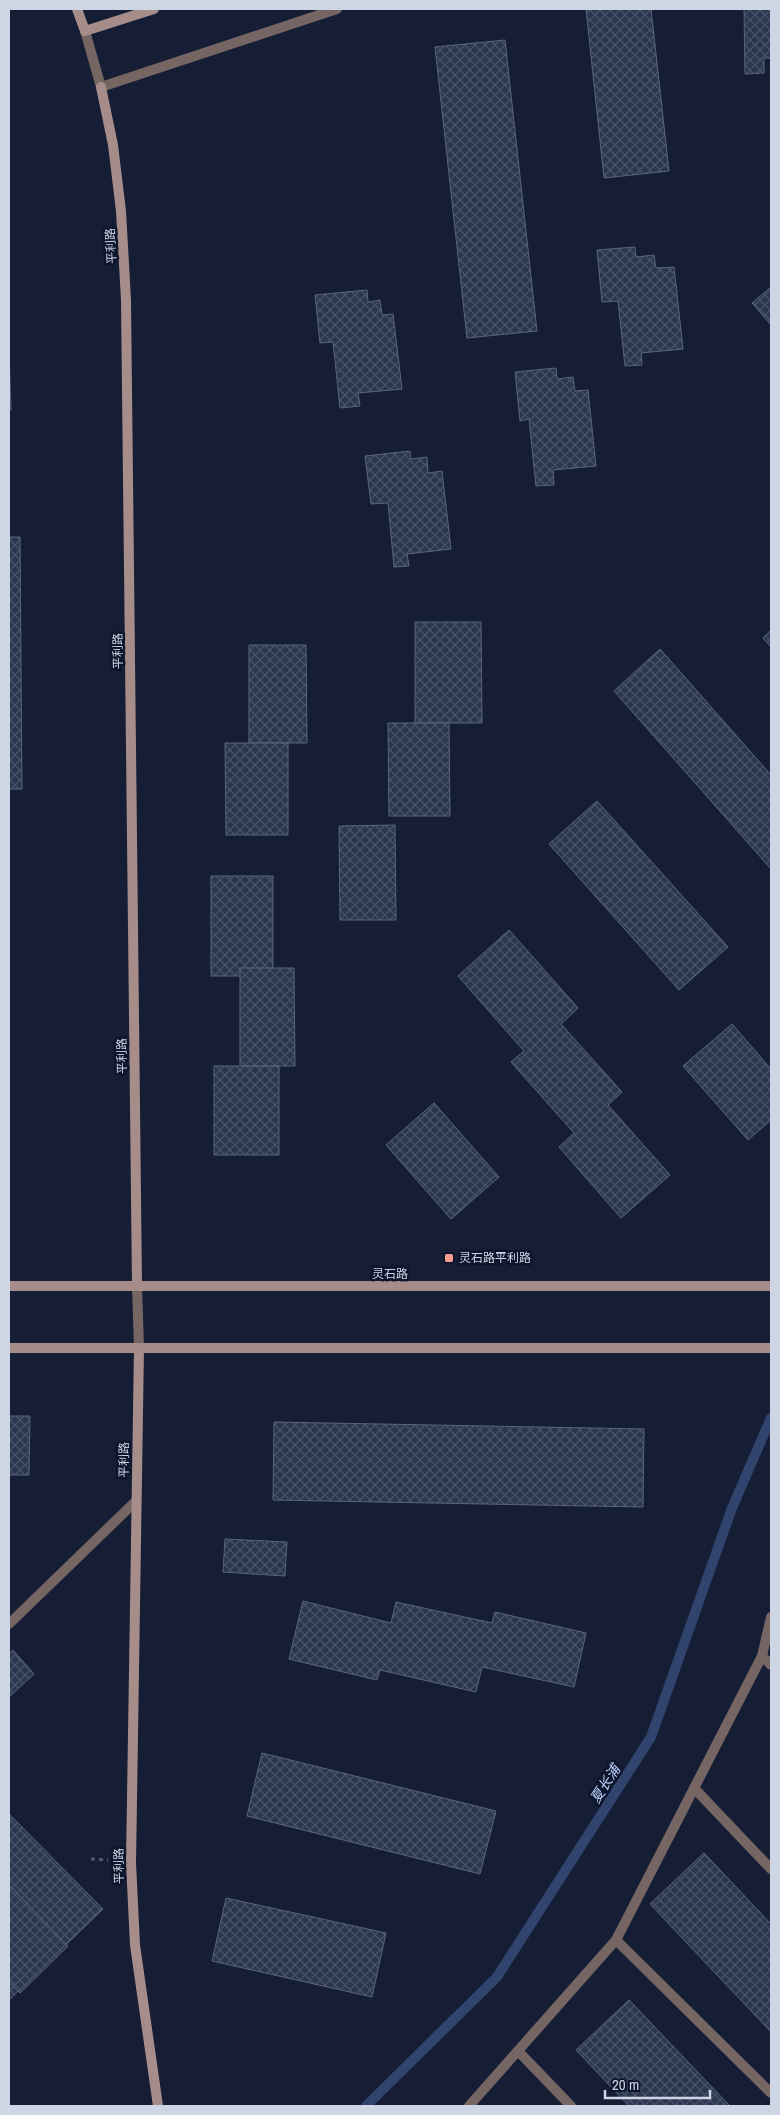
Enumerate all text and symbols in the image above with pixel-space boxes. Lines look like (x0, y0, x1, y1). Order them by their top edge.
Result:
street label: 平利路 (102, 228, 120, 264)
street label: 平利路 (110, 633, 126, 669)
street label: 平利路 (114, 1038, 130, 1074)
place label: 灵石路平利路 (459, 1250, 531, 1266)
marker: 灵石路平利路 (443, 1252, 455, 1264)
street label: 灵石路 (372, 1266, 408, 1282)
street label: 平利路 (116, 1442, 132, 1478)
water label: 夏长浦 (586, 1760, 625, 1807)
street label: 平利路 (111, 1848, 127, 1884)
scale bar (605, 2068, 710, 2100)
text: 20 m (612, 2074, 639, 2095)

